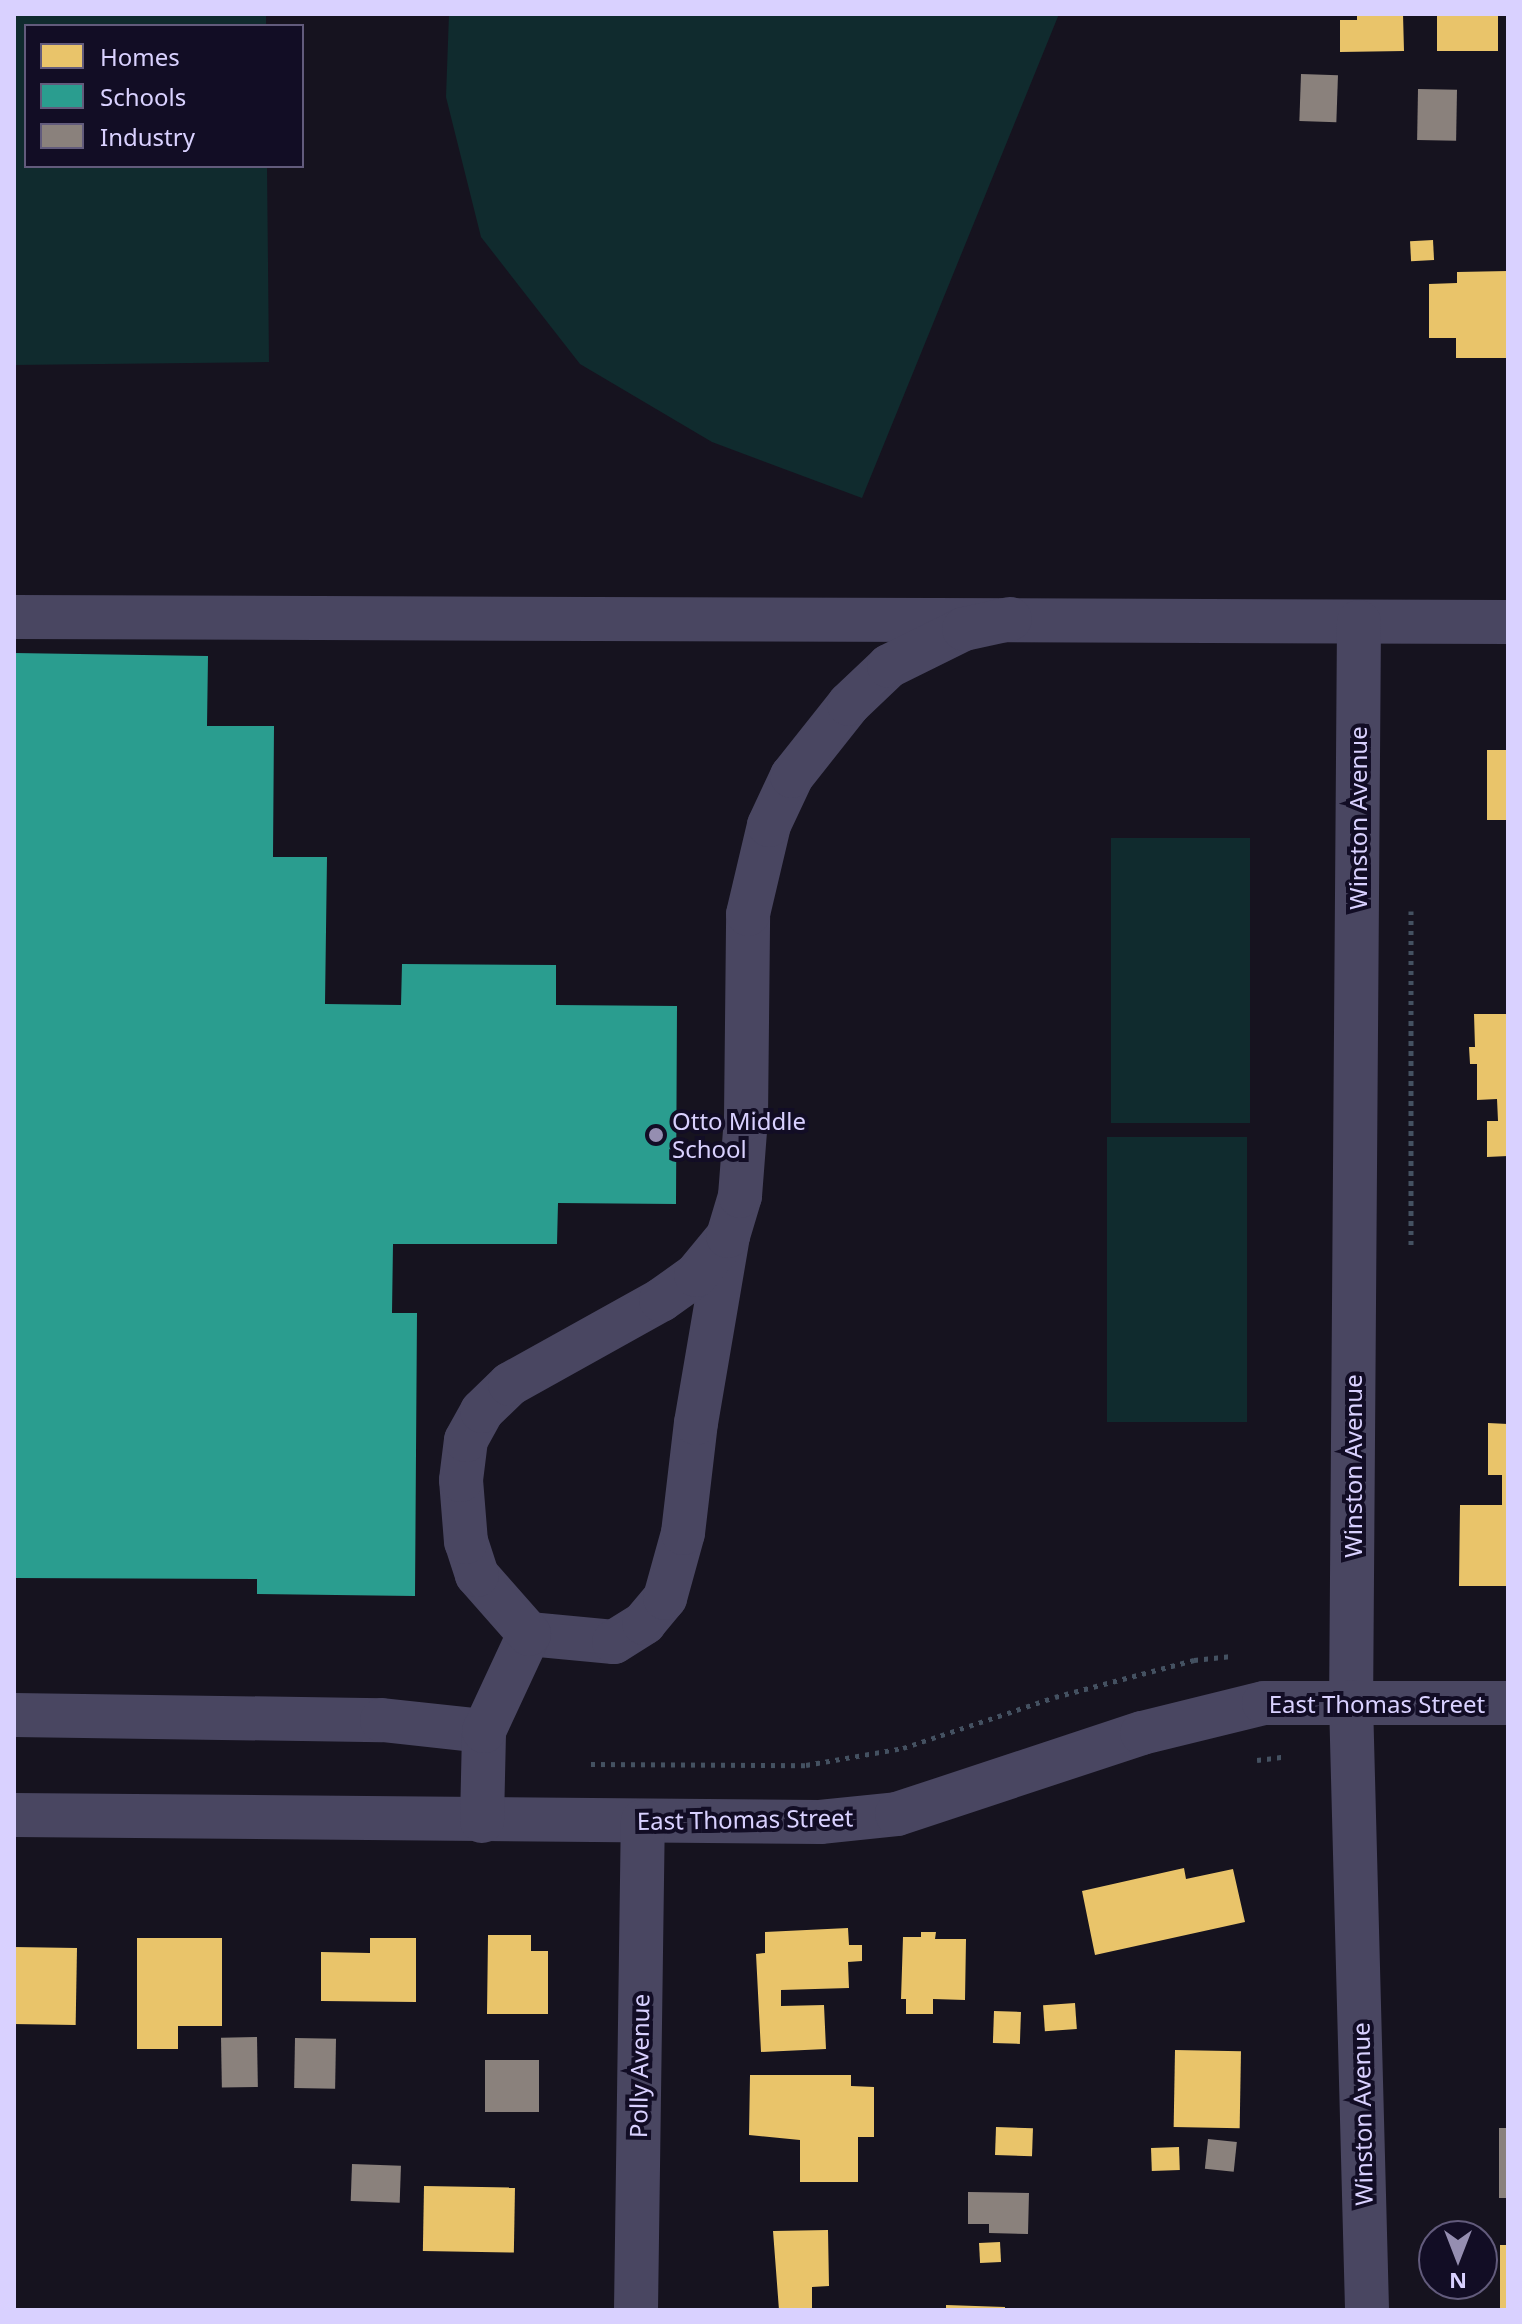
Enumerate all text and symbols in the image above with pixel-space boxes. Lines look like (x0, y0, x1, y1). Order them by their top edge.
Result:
legend (24, 24, 304, 168)
text: Homes (100, 40, 180, 73)
text: Schools (100, 80, 186, 113)
text: Industry (100, 120, 195, 153)
street label: Winston Avenue (1344, 726, 1372, 910)
place label: Otto Middle School (672, 1107, 806, 1163)
marker: Otto Middle School (647, 1126, 665, 1144)
street label: Winston Avenue (1339, 1374, 1367, 1558)
street label: East Thomas Street (1269, 1690, 1485, 1718)
street label: East Thomas Street (636, 1803, 854, 1835)
street label: Polly Avenue (623, 1994, 655, 2138)
street label: Winston Avenue (1346, 2022, 1378, 2206)
north arrow (1418, 2220, 1498, 2300)
text: N (1449, 2267, 1467, 2297)

